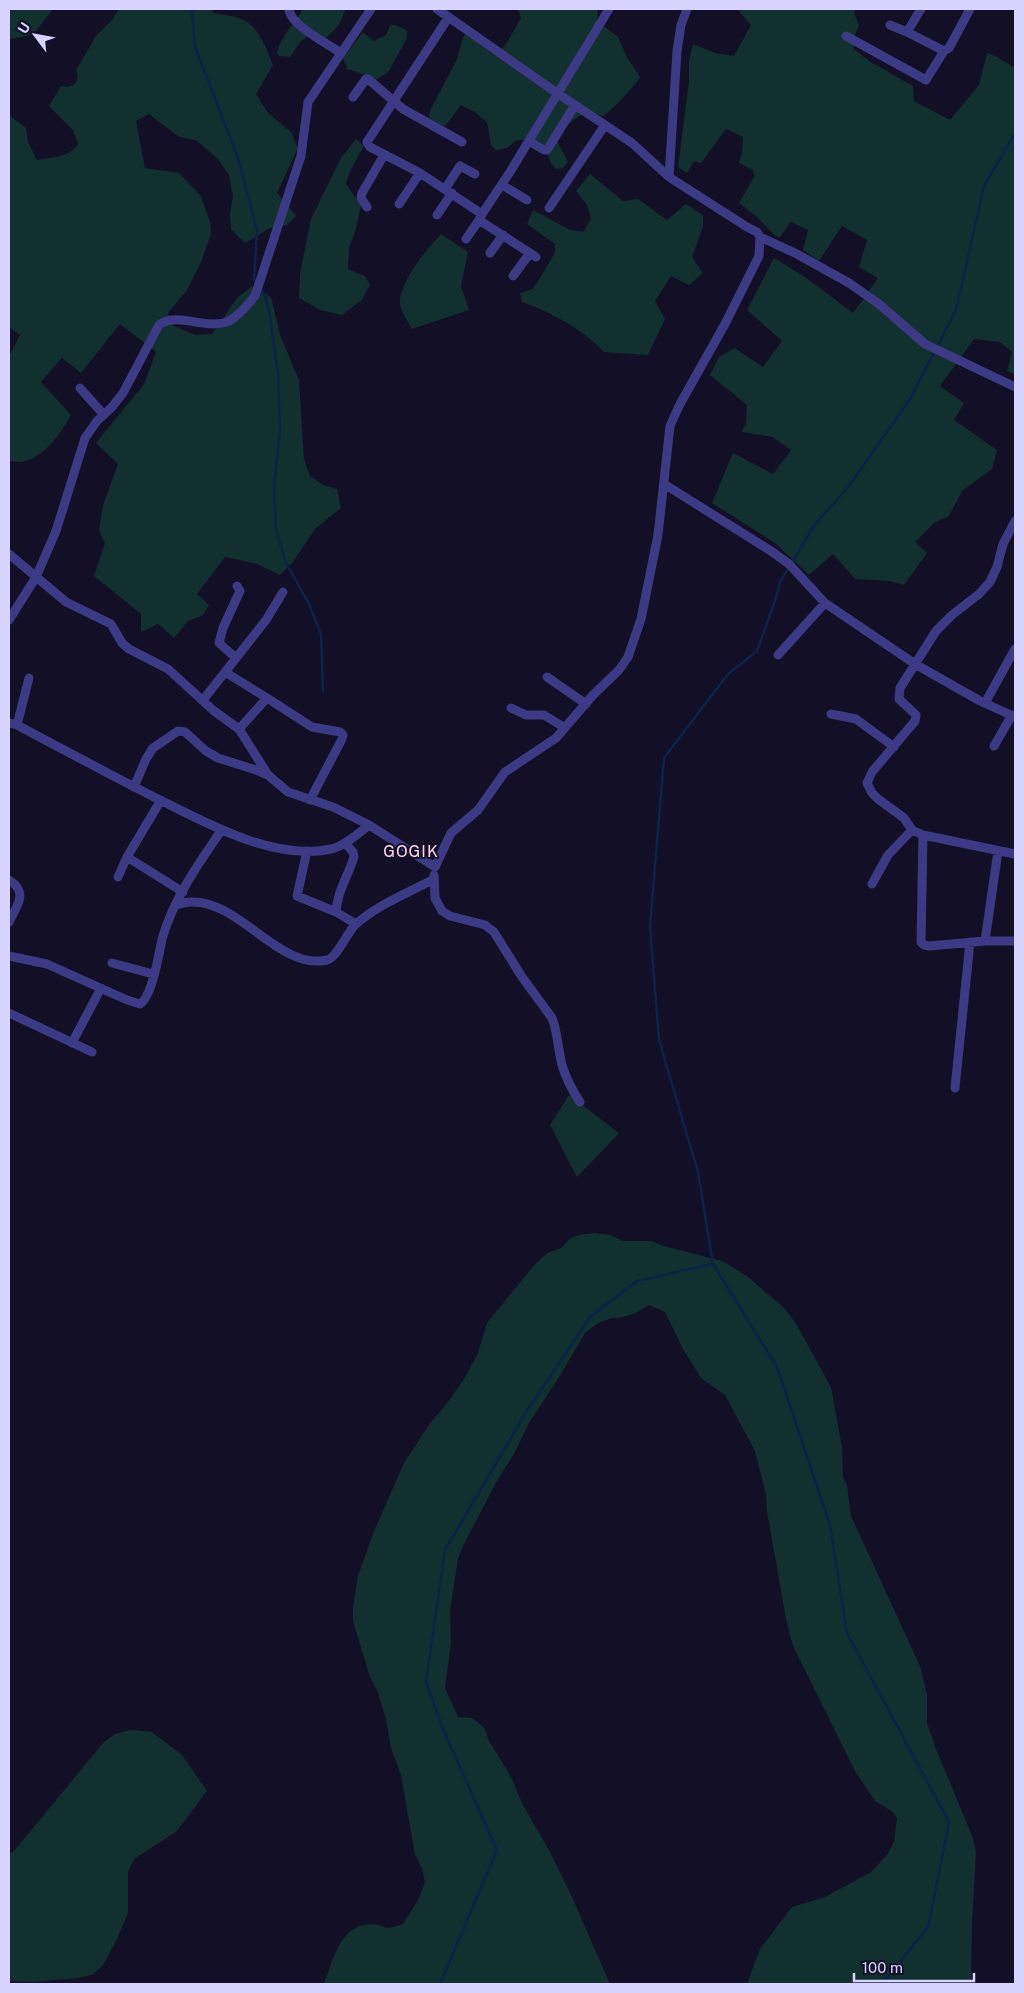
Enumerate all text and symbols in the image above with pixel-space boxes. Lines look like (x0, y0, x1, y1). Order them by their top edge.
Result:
north arrow (10, 10, 60, 60)
text: U (15, 20, 33, 37)
district label: GOGIK (383, 842, 439, 861)
scale bar (854, 1950, 974, 1982)
text: 100 m (862, 1959, 903, 1976)

